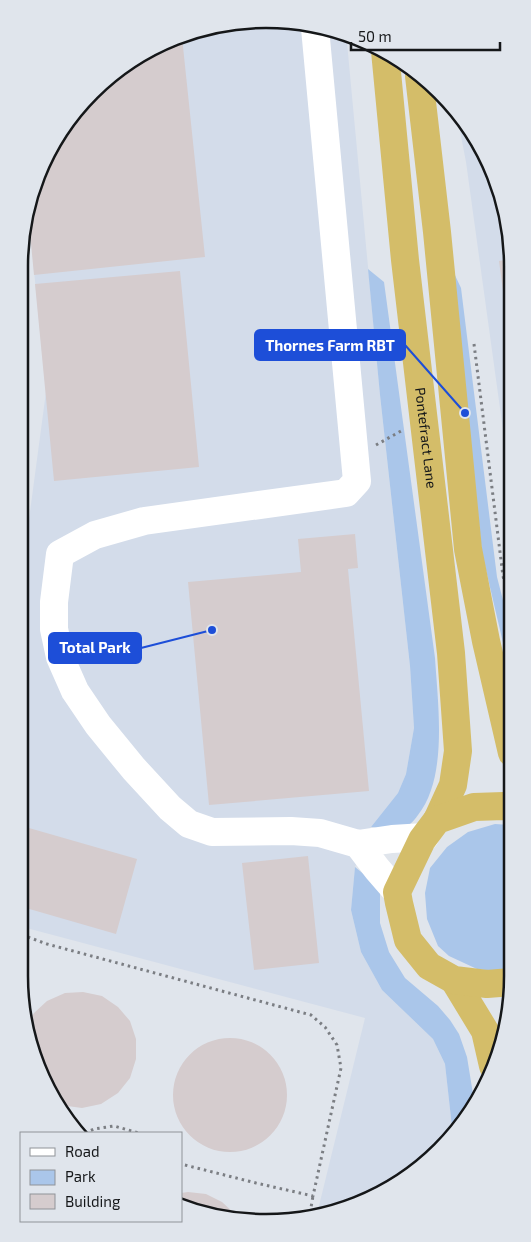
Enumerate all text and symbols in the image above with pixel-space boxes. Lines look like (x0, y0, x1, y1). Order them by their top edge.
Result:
scale bar (351, 20, 500, 52)
text: 50 m (358, 27, 392, 45)
callout: Thornes Farm RBT (255, 330, 405, 360)
text: Thornes Farm RBT (265, 336, 395, 354)
street label: Pontefract Lane (412, 386, 441, 489)
callout: Total Park (49, 633, 141, 663)
text: Total Park (59, 638, 131, 656)
legend (20, 1132, 182, 1222)
text: Road (65, 1142, 100, 1160)
text: Park (65, 1167, 96, 1185)
text: Building (65, 1192, 121, 1210)

